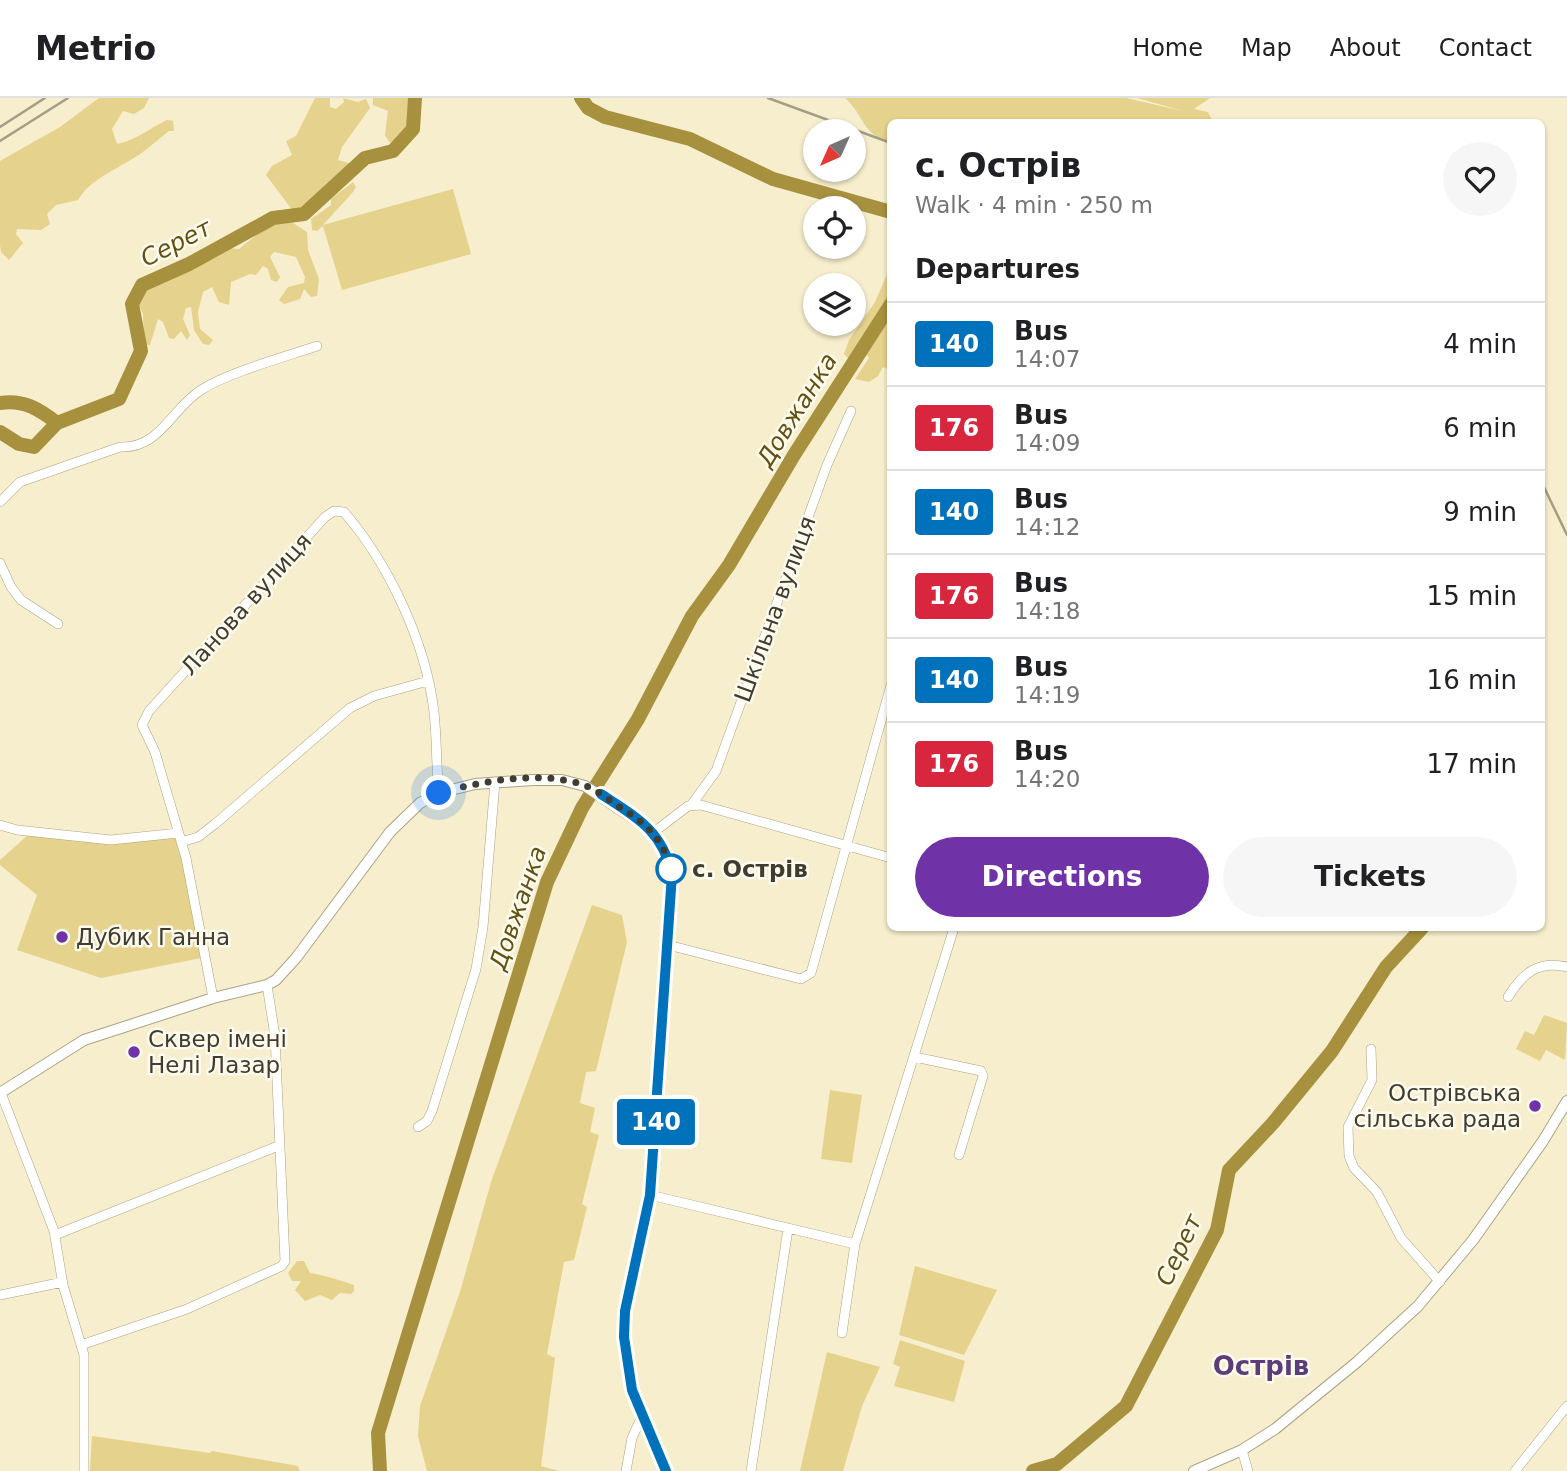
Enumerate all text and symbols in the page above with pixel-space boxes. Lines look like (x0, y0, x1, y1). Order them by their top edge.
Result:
text: Metrio (35, 29, 156, 68)
text: Home (1132, 34, 1203, 62)
text: Map (1241, 34, 1292, 62)
text: About (1330, 34, 1401, 62)
text: Contact (1439, 34, 1532, 62)
north arrow (803, 119, 866, 182)
map controls (803, 119, 866, 336)
button: heart (1443, 142, 1517, 216)
text: с. Острів (915, 146, 1081, 185)
text: Walk · 4 min · 250 m (915, 192, 1153, 218)
button: locate (803, 196, 866, 259)
water label: Серет (136, 213, 217, 273)
text: Departures (915, 254, 1080, 284)
button: layers (803, 273, 866, 336)
text: Bus (1014, 316, 1068, 346)
text: 4 min (1443, 329, 1517, 359)
text: 140 (929, 330, 979, 358)
text: 14:07 (1014, 346, 1080, 372)
water label: Довжанка (750, 348, 843, 473)
text: Bus (1014, 400, 1068, 430)
text: 6 min (1443, 413, 1517, 443)
text: 176 (929, 414, 979, 442)
text: 14:09 (1014, 430, 1080, 456)
text: Bus (1014, 484, 1068, 514)
text: 9 min (1443, 497, 1517, 527)
text: 140 (929, 498, 979, 526)
street label: Шкільна вулиця (729, 513, 821, 705)
text: 14:12 (1014, 514, 1080, 540)
street label: Ланова вулиця (176, 528, 316, 680)
text: Bus (1014, 568, 1068, 598)
text: 15 min (1427, 581, 1517, 611)
text: 176 (929, 582, 979, 610)
text: 14:18 (1014, 598, 1080, 624)
text: Bus (1014, 652, 1068, 682)
text: 16 min (1427, 665, 1517, 695)
text: 140 (929, 666, 979, 694)
text: 14:19 (1014, 682, 1080, 708)
text: Bus (1014, 736, 1068, 766)
text: 17 min (1427, 749, 1517, 779)
text: 176 (929, 750, 979, 778)
text: 14:20 (1014, 766, 1080, 792)
your location (421, 775, 456, 810)
button: Directions (915, 837, 1209, 917)
button: Tickets (1223, 837, 1517, 917)
water label: Довжанка (483, 843, 552, 974)
marker: с. Острів (656, 854, 686, 884)
place label: с. Острів (692, 856, 808, 882)
place label: Дубик Ганна (76, 924, 230, 950)
marker: Дубик Ганна (54, 929, 70, 945)
place label: Сквер імені Нелі Лазар (148, 1026, 287, 1078)
marker: Сквер імені Нелі Лазар (126, 1044, 142, 1060)
place label: Острівська сільська рада (1354, 1080, 1521, 1132)
marker: Острівська сільська рада (1527, 1098, 1543, 1114)
line badge: 140 (616, 1099, 696, 1145)
text: 140 (631, 1108, 681, 1136)
water label: Серет (1150, 1209, 1208, 1290)
district label: Острів (1213, 1351, 1309, 1381)

